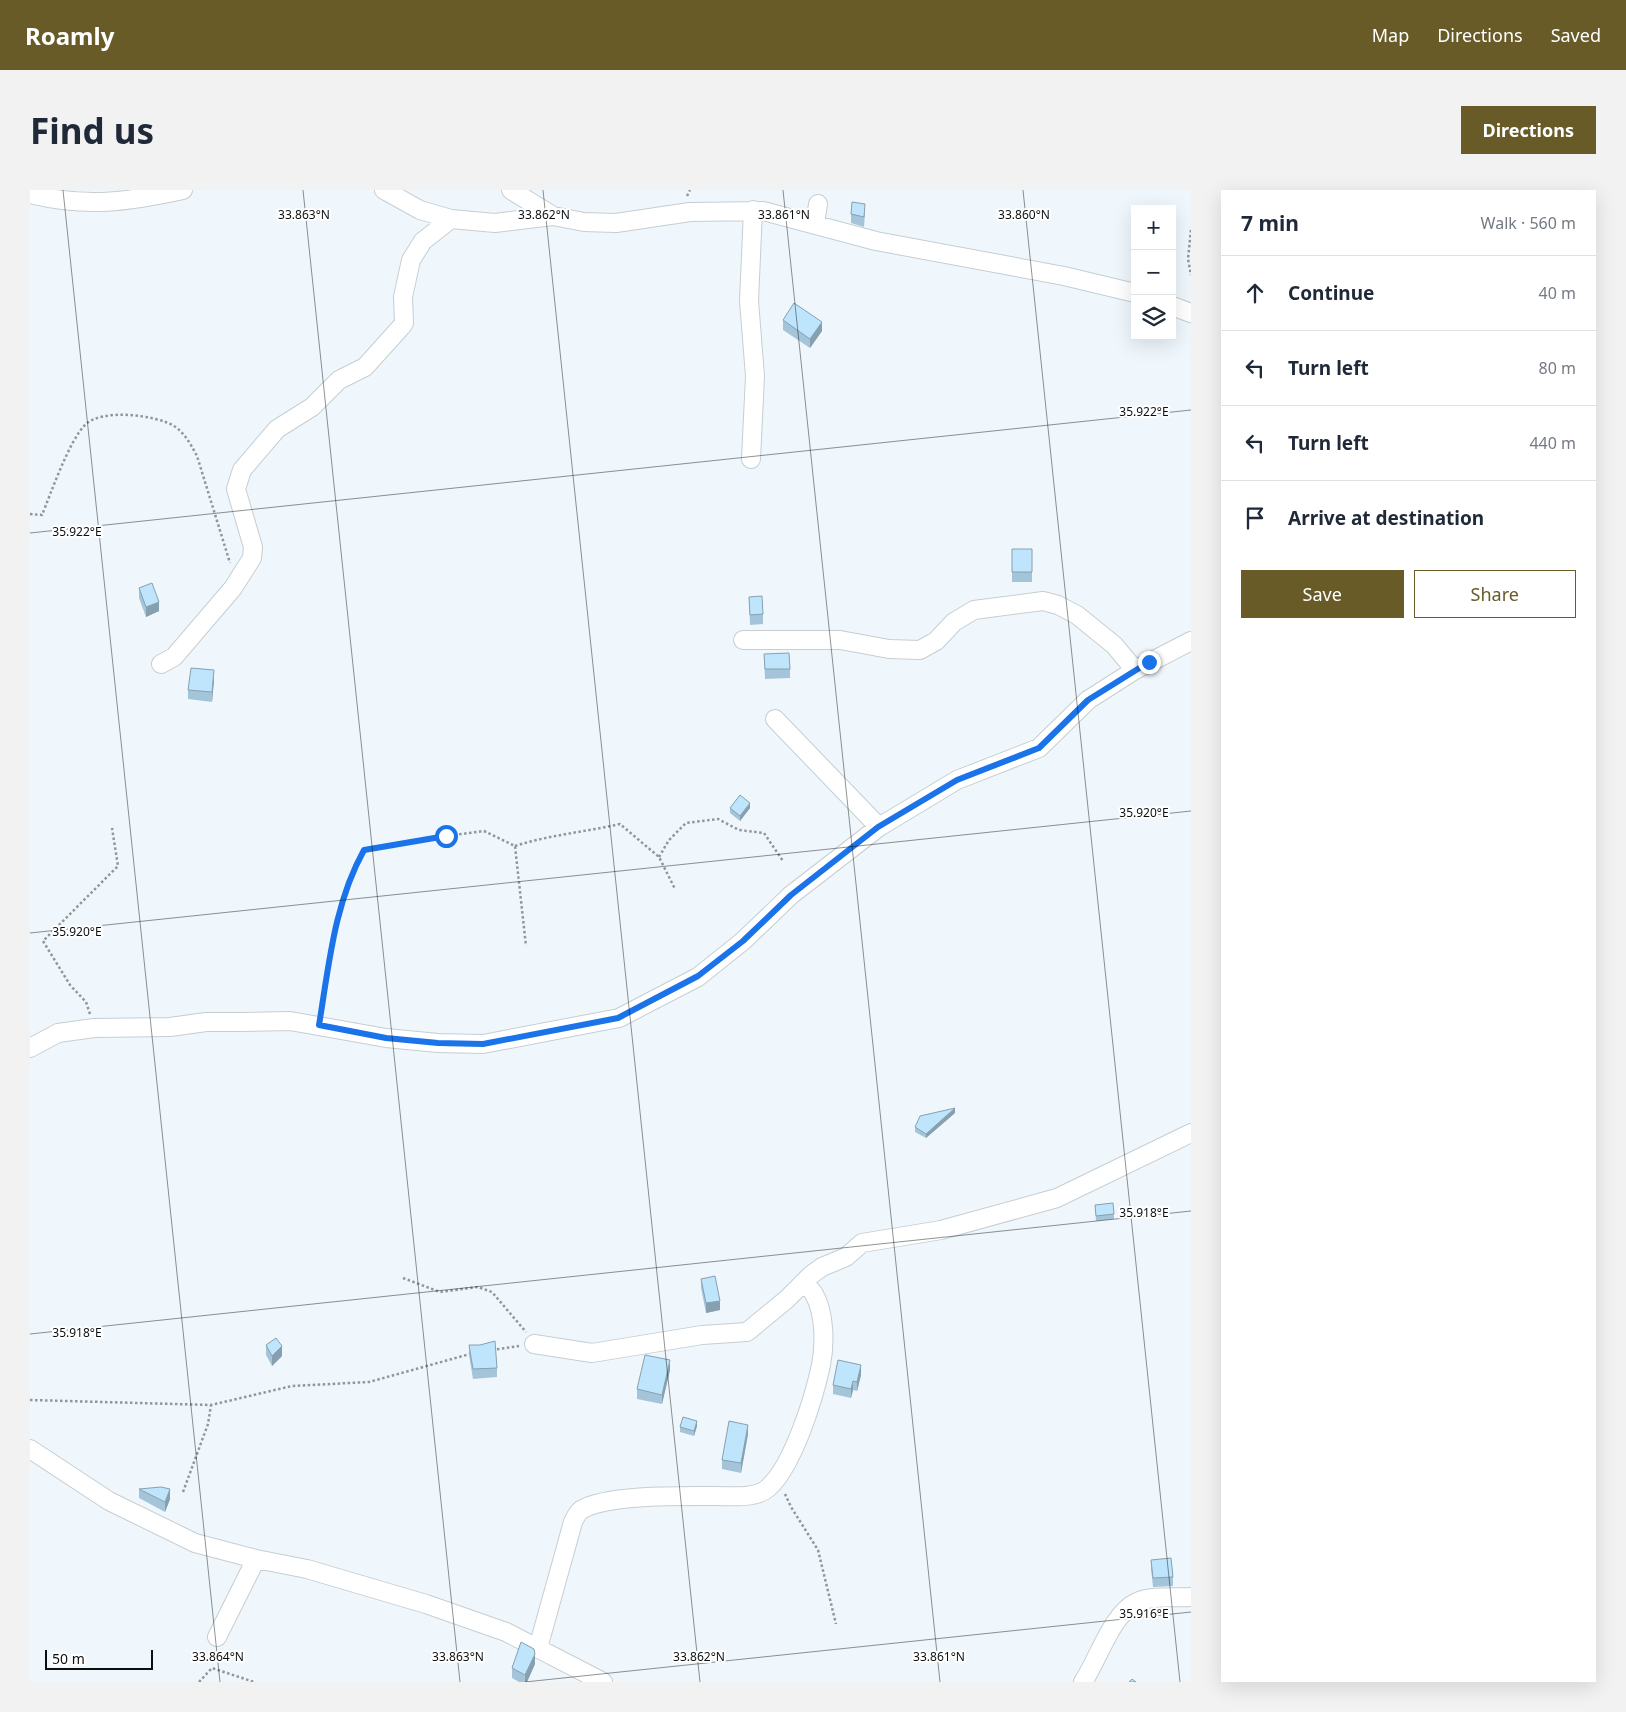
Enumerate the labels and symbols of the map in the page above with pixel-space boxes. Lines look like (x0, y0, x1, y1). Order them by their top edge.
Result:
text: 33.863°N (278, 206, 330, 223)
text: 33.862°N (518, 206, 570, 223)
text: 33.861°N (758, 206, 810, 223)
text: 33.860°N (998, 206, 1050, 223)
text: 35.922°E (1119, 403, 1169, 420)
text: 35.922°E (52, 523, 102, 540)
route end (1138, 651, 1161, 674)
text: 35.920°E (1119, 804, 1169, 821)
route start (435, 825, 458, 848)
text: 35.920°E (52, 923, 102, 940)
text: 35.918°E (1119, 1204, 1169, 1221)
text: 35.918°E (52, 1324, 102, 1341)
text: 35.916°E (1119, 1605, 1169, 1622)
scale bar (45, 1647, 152, 1670)
text: 33.864°N (192, 1648, 244, 1665)
text: 33.863°N (432, 1648, 484, 1665)
text: 33.862°N (673, 1648, 725, 1665)
text: 33.861°N (913, 1648, 965, 1665)

